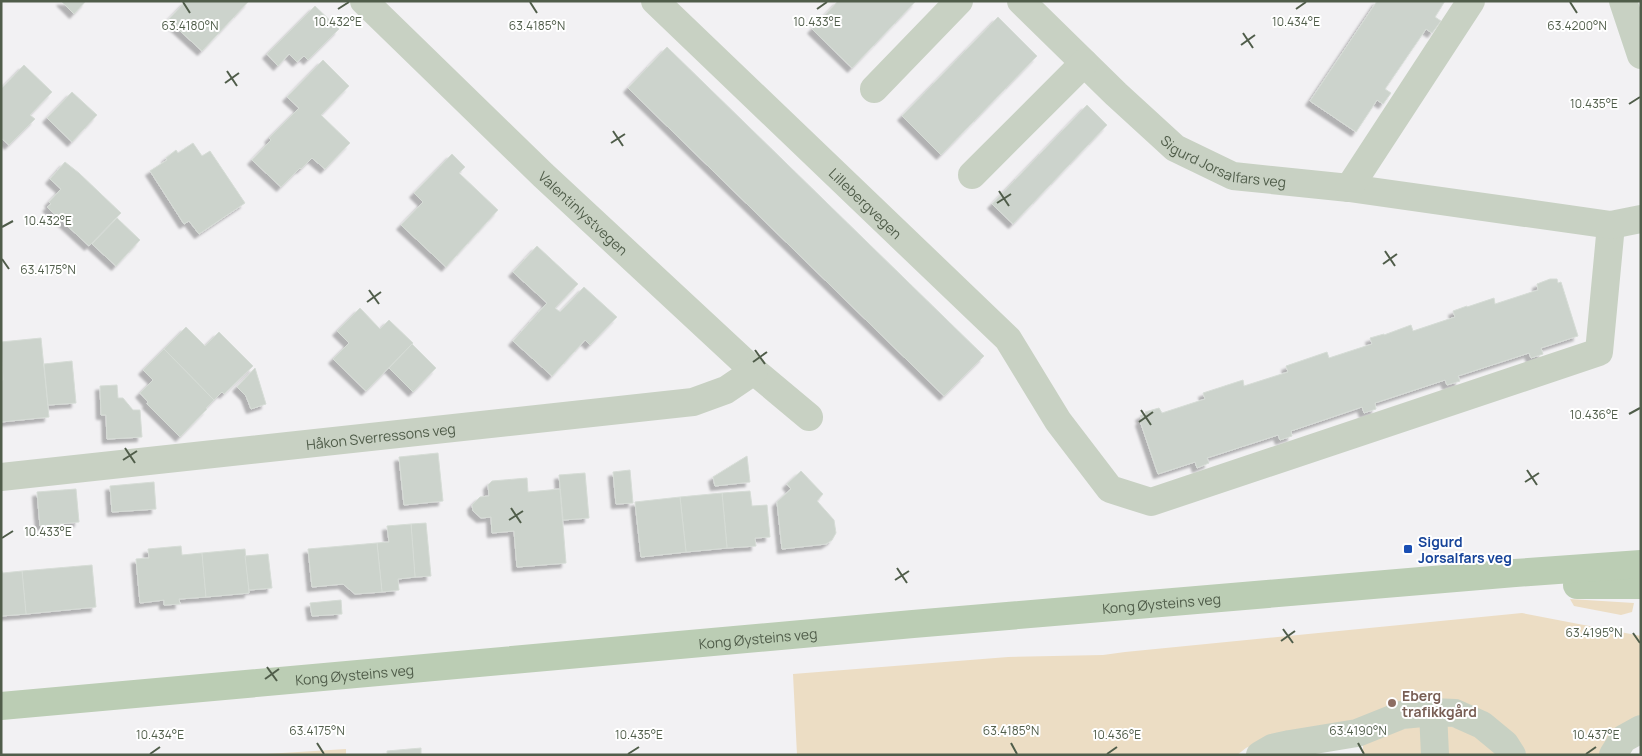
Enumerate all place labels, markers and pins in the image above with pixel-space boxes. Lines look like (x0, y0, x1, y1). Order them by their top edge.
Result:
place label: Sigurd Jorsalfars veg (1418, 532, 1512, 567)
marker: Sigurd Jorsalfars veg (1402, 543, 1414, 555)
place label: Eberg trafikkgård (1402, 686, 1477, 721)
marker: Eberg trafikkgård (1386, 697, 1398, 709)

